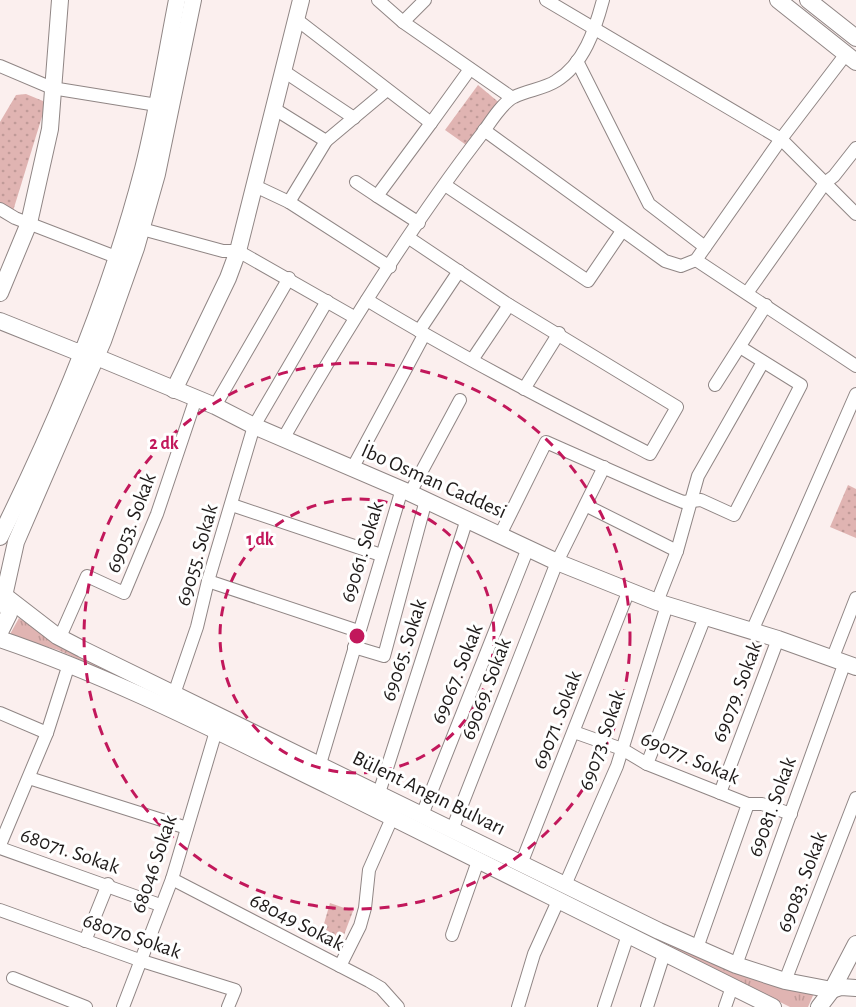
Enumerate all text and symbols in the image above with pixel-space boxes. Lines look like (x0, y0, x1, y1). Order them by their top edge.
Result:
text: 2 dk (149, 435, 179, 453)
street label: İbo Osman Caddesi (358, 439, 510, 522)
street label: 69053. Sokak (102, 470, 160, 576)
street label: 69061. Sokak (337, 499, 387, 605)
street label: 69055. Sokak (172, 501, 222, 608)
text: 1 dk (246, 531, 274, 549)
street label: 69065. Sokak (378, 596, 430, 704)
street label: 69067. Sokak (427, 621, 487, 727)
centre of rings (347, 626, 367, 646)
street label: 69069. Sokak (457, 635, 515, 743)
street label: 69079. Sokak (708, 638, 766, 745)
street label: 69071. Sokak (529, 668, 585, 772)
street label: 69073. Sokak (575, 687, 629, 793)
street label: 69077. Sokak (638, 728, 743, 788)
street label: Bülent Angın Bulvarı (349, 747, 509, 839)
street label: 69081. Sokak (744, 754, 800, 860)
street label: 68046 Sokak (127, 812, 181, 916)
street label: 68071. Sokak (18, 824, 123, 878)
street label: 69083. Sokak (773, 828, 831, 935)
street label: 68049 Sokak (247, 889, 348, 955)
street label: 68070 Sokak (80, 909, 184, 963)

